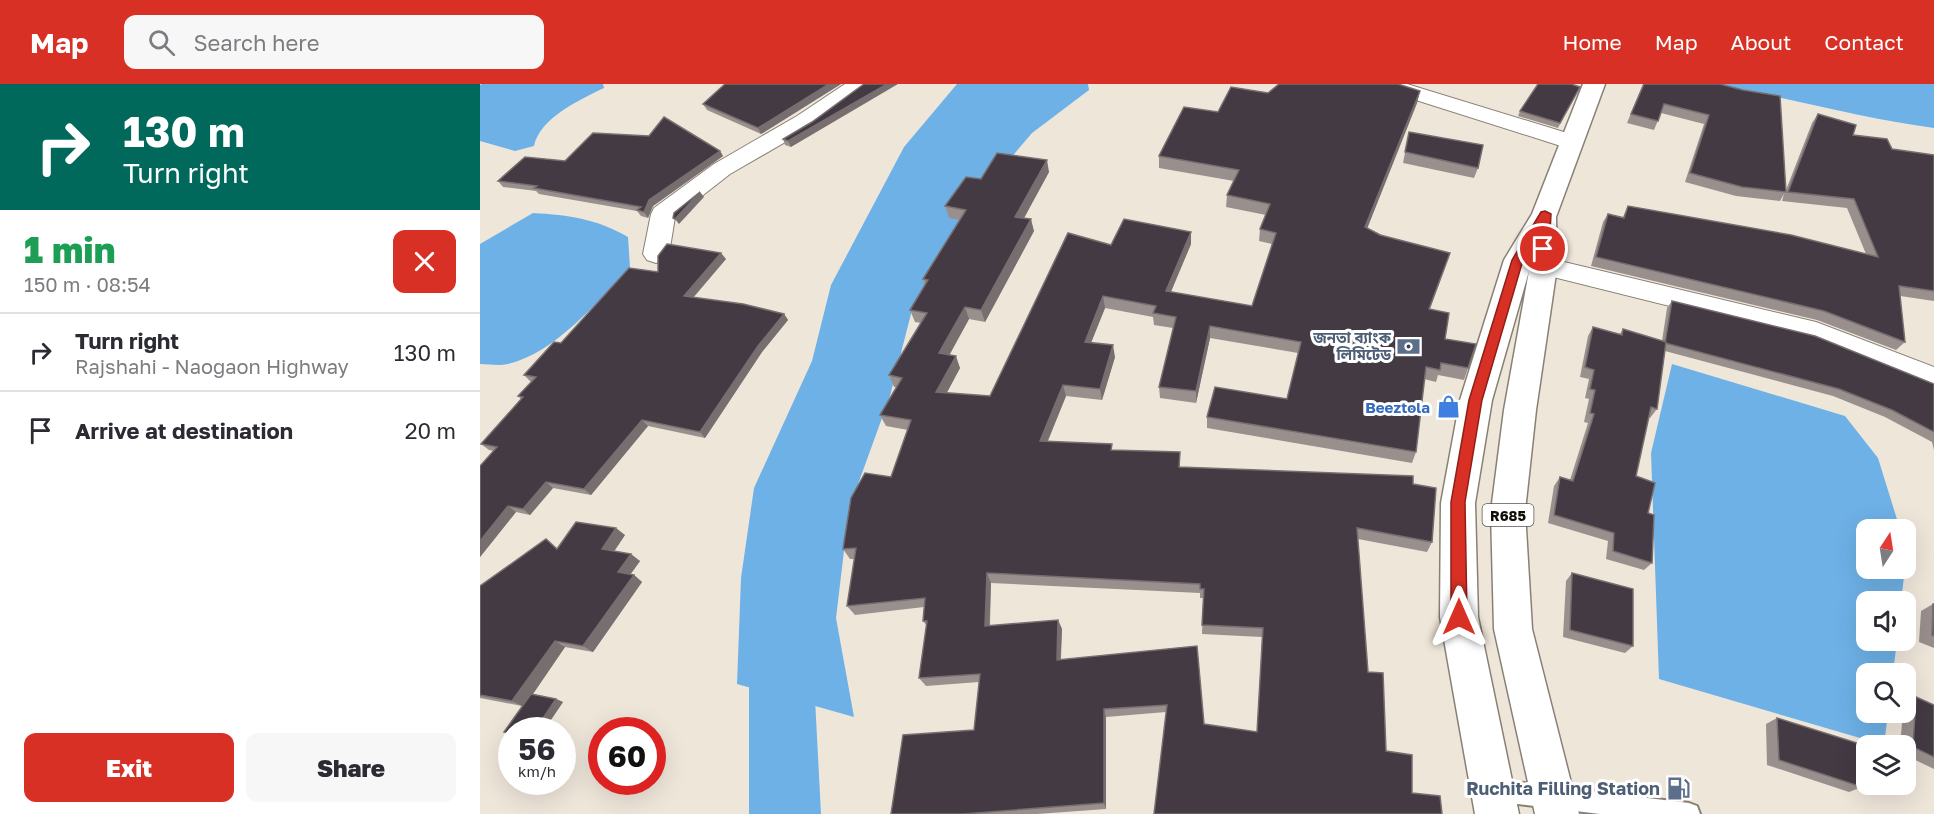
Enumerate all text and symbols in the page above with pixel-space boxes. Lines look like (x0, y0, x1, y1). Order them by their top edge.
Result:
search box (124, 15, 544, 69)
text: Map (30, 26, 88, 59)
icon: search (145, 26, 178, 59)
text: Search here (193, 29, 319, 56)
text: Home (1562, 29, 1622, 55)
text: Map (1655, 29, 1698, 55)
text: About (1731, 29, 1791, 55)
text: Contact (1824, 29, 1904, 55)
text: 130 m (123, 106, 245, 156)
icon: right (24, 108, 102, 186)
text: Turn right (123, 157, 249, 189)
pin (1517, 223, 1568, 274)
text: 1 min (24, 228, 115, 271)
button: close (393, 230, 456, 293)
icon: arrive (1526, 232, 1559, 265)
text: 150 m · 08:54 (24, 272, 151, 296)
text: Turn right (75, 327, 179, 354)
place label: জনতা ব্যাংক লিমিটেড (1312, 328, 1392, 363)
bank icon: জনতা ব্যাংক লিমিটেড (1396, 333, 1422, 359)
icon: right (24, 336, 57, 369)
text: 130 m (394, 339, 456, 366)
text: Rajshahi - Naogaon Highway (75, 354, 349, 378)
shop icon: Beeztola (1435, 394, 1461, 420)
place label: Beeztola (1365, 398, 1430, 416)
icon: arrive (24, 414, 57, 447)
text: Arrive at destination (75, 417, 293, 444)
text: 20 m (405, 417, 456, 444)
road number: R685 (1482, 504, 1534, 526)
north arrow (1856, 519, 1916, 579)
map controls (1856, 519, 1916, 795)
position arrow (1427, 585, 1491, 649)
button: sound (1856, 591, 1916, 651)
button: search (1856, 663, 1916, 723)
speed limit sign: 60 (588, 717, 666, 795)
text: 56 (518, 731, 556, 767)
button: Exit (24, 733, 234, 802)
button: Share (246, 733, 456, 802)
button: layers (1856, 735, 1916, 795)
text: km/h (518, 762, 556, 780)
fuel station icon: Ruchita Filling Station (1665, 775, 1691, 801)
place label: Ruchita Filling Station (1466, 777, 1660, 799)

